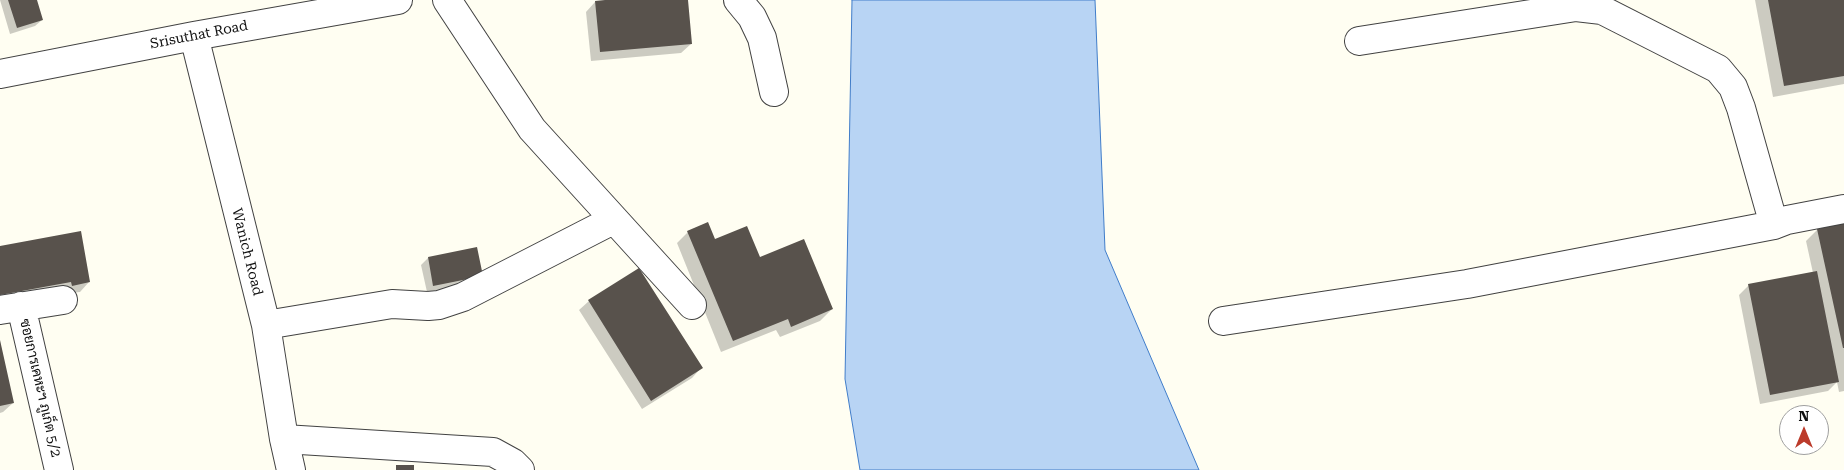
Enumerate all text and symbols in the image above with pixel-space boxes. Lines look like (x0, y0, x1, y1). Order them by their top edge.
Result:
street label: Srisuthat Road (149, 17, 249, 53)
street label: Wanich Road (228, 207, 266, 297)
street label: ซอยการเคหะฯ ภูเก็ต 5/2 (16, 317, 64, 459)
north arrow (1779, 405, 1829, 455)
text: N (1799, 408, 1809, 424)

